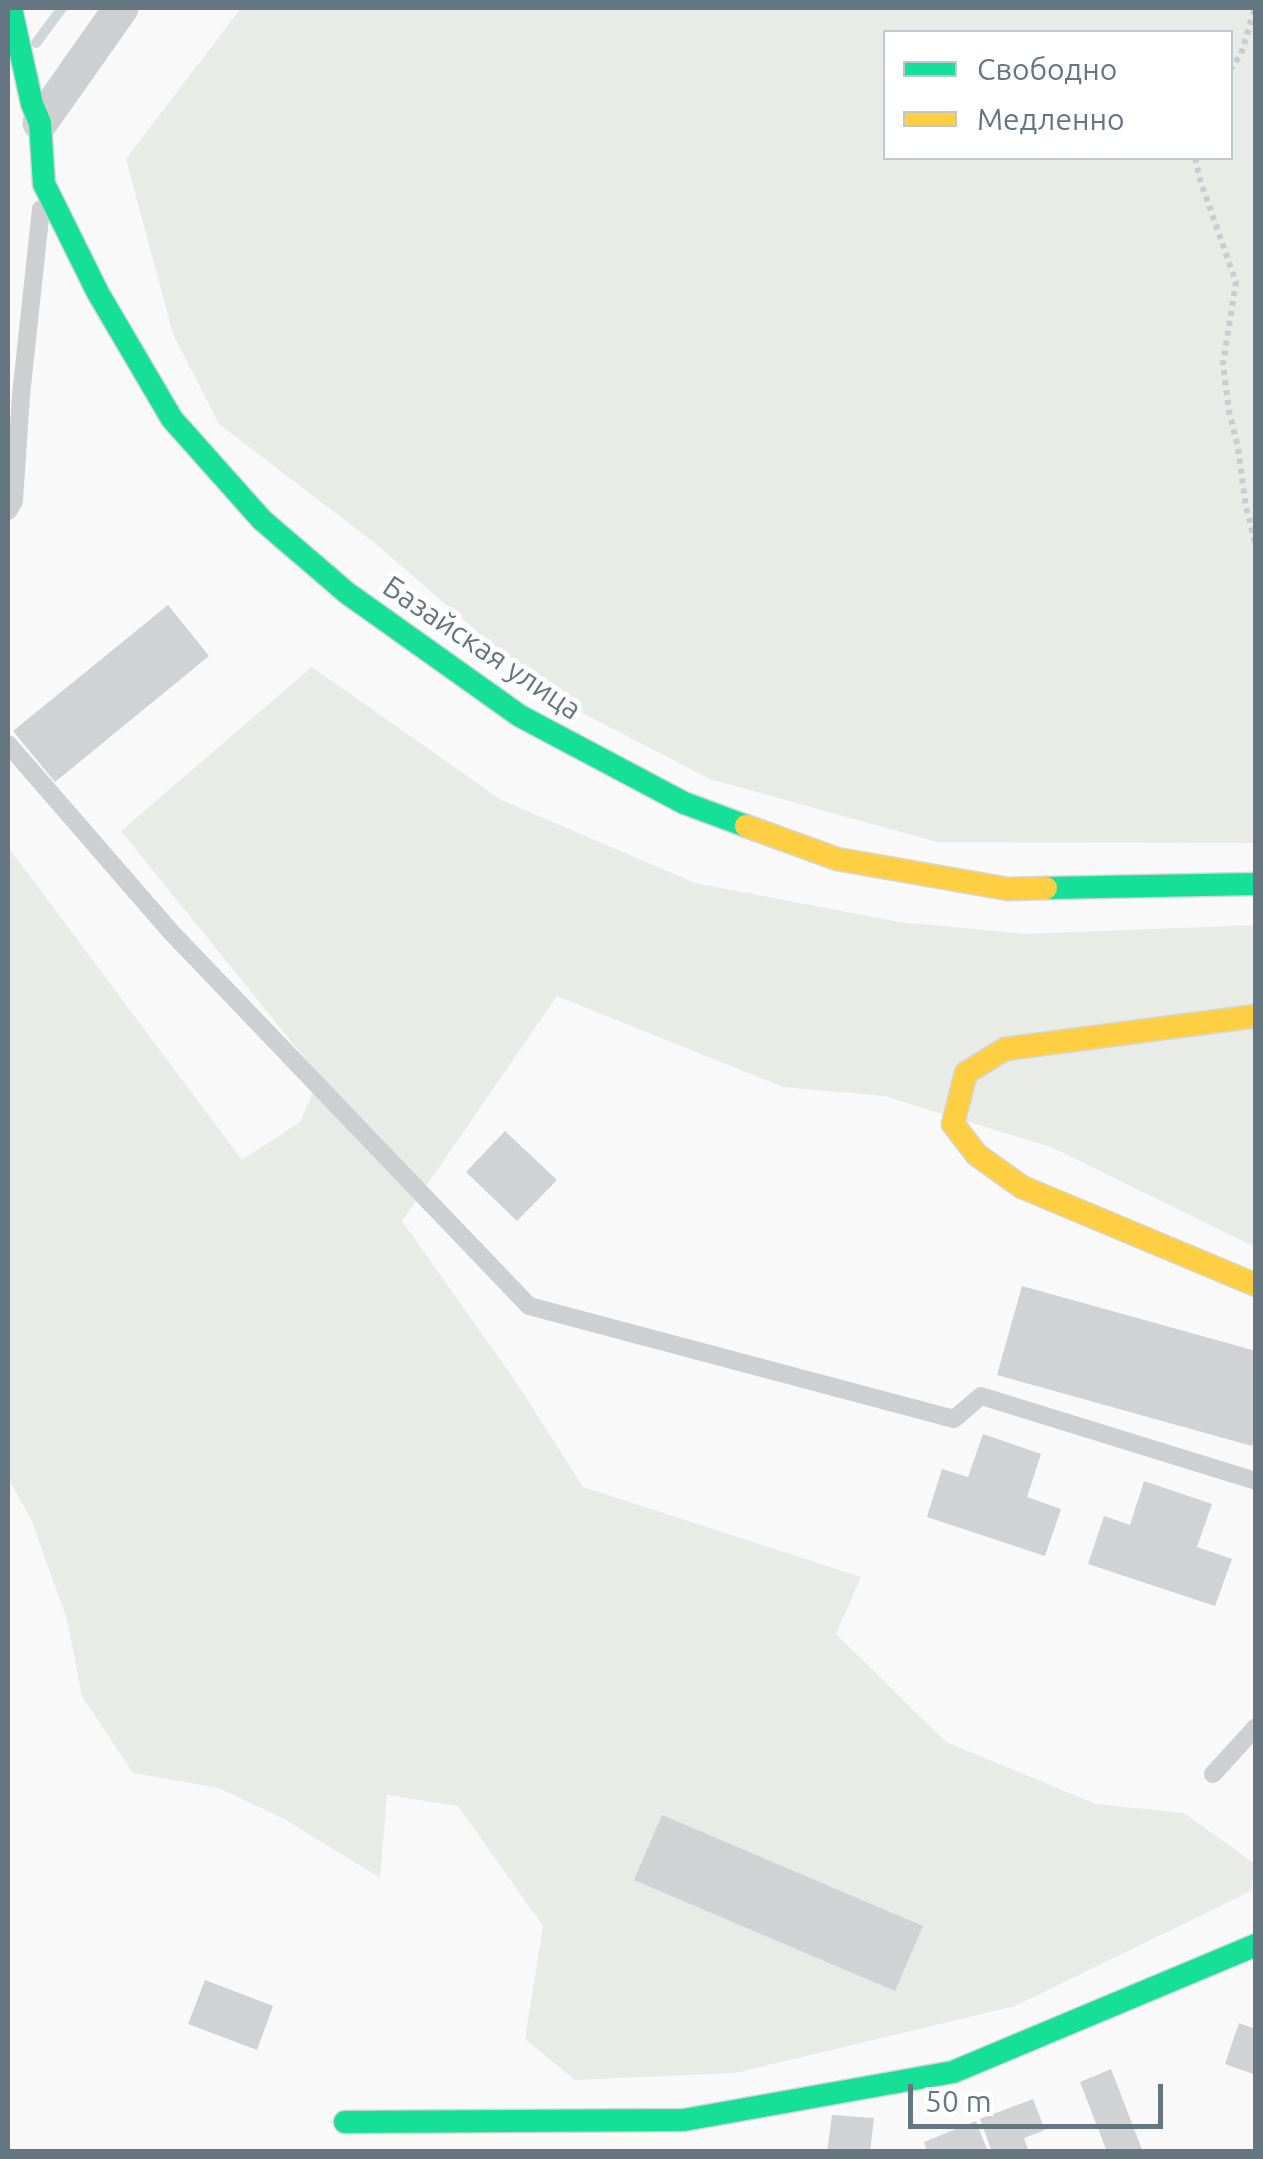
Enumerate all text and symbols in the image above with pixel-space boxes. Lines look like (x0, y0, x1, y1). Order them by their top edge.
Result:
legend (883, 30, 1233, 160)
text: Свободно (977, 52, 1117, 86)
text: Медленно (977, 102, 1125, 136)
street label: Базайская улица (376, 568, 588, 728)
scale bar (913, 2064, 1168, 2126)
text: 50 m (925, 2084, 992, 2118)

